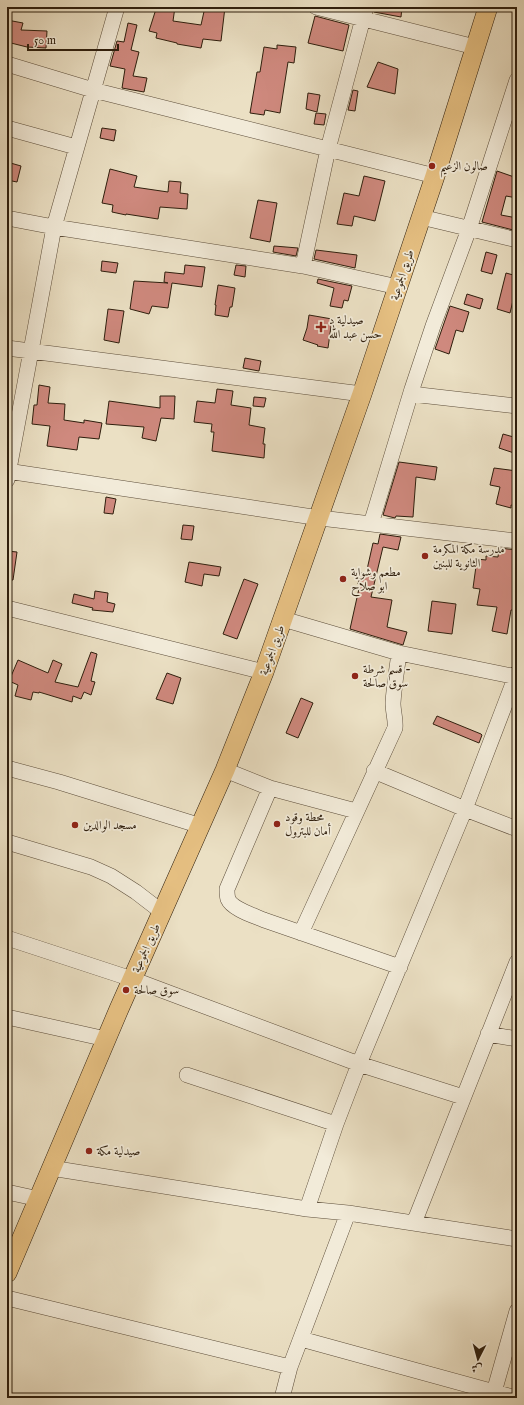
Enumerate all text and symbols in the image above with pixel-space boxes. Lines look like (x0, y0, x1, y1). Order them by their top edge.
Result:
scale bar (28, 26, 118, 52)
text: 50 m (34, 33, 56, 48)
place label: صالون الزعيم (440, 159, 488, 178)
marker: صالون الزعيم (427, 161, 437, 171)
street label: طريق الجموعية (387, 248, 418, 302)
place label: صيدلية د حسن عبد الله (329, 313, 382, 343)
marker: صيدلية د حسن عبد الله (316, 322, 326, 332)
place label: مدرسة مكة المكرمة الثانوية للبنين (433, 542, 505, 571)
marker: مدرسة مكة المكرمة الثانوية للبنين (420, 551, 430, 561)
place label: مطعم وشواية ابو صلاح (351, 565, 401, 597)
marker: مطعم وشواية ابو صلاح (338, 574, 348, 584)
street label: طريق الجموعية (256, 623, 289, 677)
place label: قسم شرطة - سوق صالحة (363, 662, 411, 691)
marker: قسم شرطة - سوق صالحة (350, 671, 360, 681)
place label: محطة وقود أمان للبترول (285, 810, 331, 839)
place label: مسجد الوالدين (83, 818, 137, 833)
marker: محطة وقود أمان للبترول (272, 819, 282, 829)
marker: مسجد الوالدين (70, 820, 80, 830)
street label: طريق الجموعية (129, 921, 164, 975)
place label: سوق صالحة (134, 983, 179, 998)
marker: سوق صالحة (121, 985, 131, 995)
place label: صيدلية مكة (96, 1144, 140, 1159)
marker: صيدلية مكة (84, 1146, 94, 1156)
north arrow (458, 1339, 498, 1379)
text: ش (471, 1360, 483, 1375)

